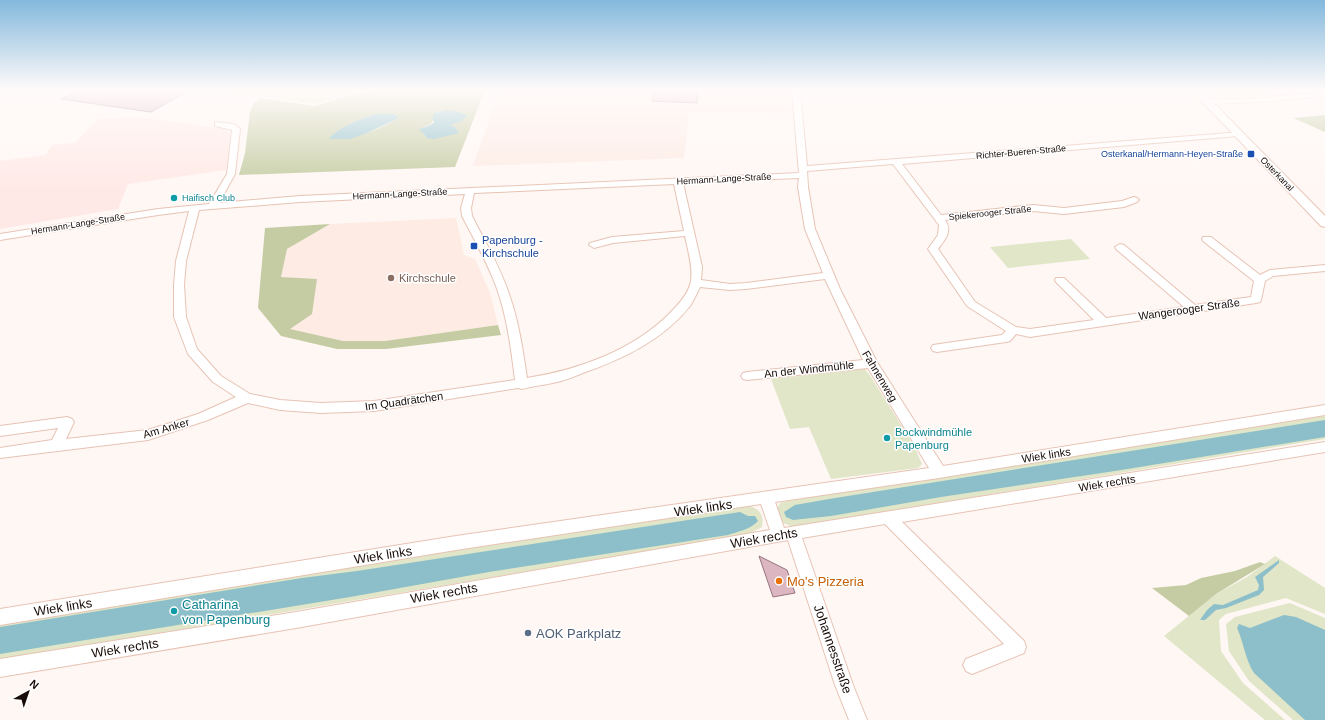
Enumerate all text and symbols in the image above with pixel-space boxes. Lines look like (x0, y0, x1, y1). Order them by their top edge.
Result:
street label: Richter-Bueren-Straße (975, 143, 1067, 161)
place label: Osterkanal/Hermann-Heyen-Straße (1101, 149, 1243, 159)
marker: Osterkanal/Hermann-Heyen-Straße (1246, 149, 1256, 159)
street label: Osterkanal (1258, 155, 1296, 193)
street label: Hermann-Lange-Straße (676, 172, 772, 186)
street label: Hermann-Lange-Straße (352, 187, 448, 201)
marker: Haifisch Club (169, 193, 179, 203)
place label: Haifisch Club (182, 193, 235, 203)
street label: Spiekerooger Straße (948, 204, 1032, 222)
street label: Hermann-Lange-Straße (30, 212, 126, 236)
place label: Papenburg - Kirchschule (482, 234, 543, 259)
marker: Papenburg - Kirchschule (469, 241, 479, 251)
place label: Kirchschule (399, 272, 456, 284)
marker: Kirchschule (386, 273, 396, 283)
street label: Wangerooger Straße (1138, 296, 1240, 322)
street label: Fahnenweg (860, 348, 900, 404)
street label: An der Windmühle (763, 358, 855, 380)
street label: Im Quadrätchen (364, 390, 444, 412)
street label: Am Anker (141, 416, 191, 440)
place label: Bockwindmühle Papenburg (895, 426, 972, 451)
marker: Bockwindmühle Papenburg (882, 433, 892, 443)
street label: Wiek links (1021, 445, 1072, 465)
street label: Wiek rechts (1078, 473, 1137, 493)
street label: Wiek links (673, 496, 734, 519)
street label: Wiek rechts (729, 525, 799, 551)
street label: Wiek links (353, 543, 414, 567)
place label: Mo's Pizzeria (787, 574, 865, 589)
marker: Mo's Pizzeria (774, 576, 784, 586)
street label: Wiek rechts (409, 580, 479, 606)
street label: Wiek links (33, 595, 94, 619)
place label: Catharina von Papenburg (182, 597, 270, 627)
street label: Johannesstraße (811, 602, 855, 696)
marker: Catharina von Papenburg (169, 606, 179, 616)
place label: AOK Parkplatz (536, 626, 621, 641)
marker: AOK Parkplatz (523, 628, 533, 638)
street label: Wiek rechts (90, 635, 160, 661)
north arrow (8, 672, 48, 712)
text: N (28, 677, 41, 692)

